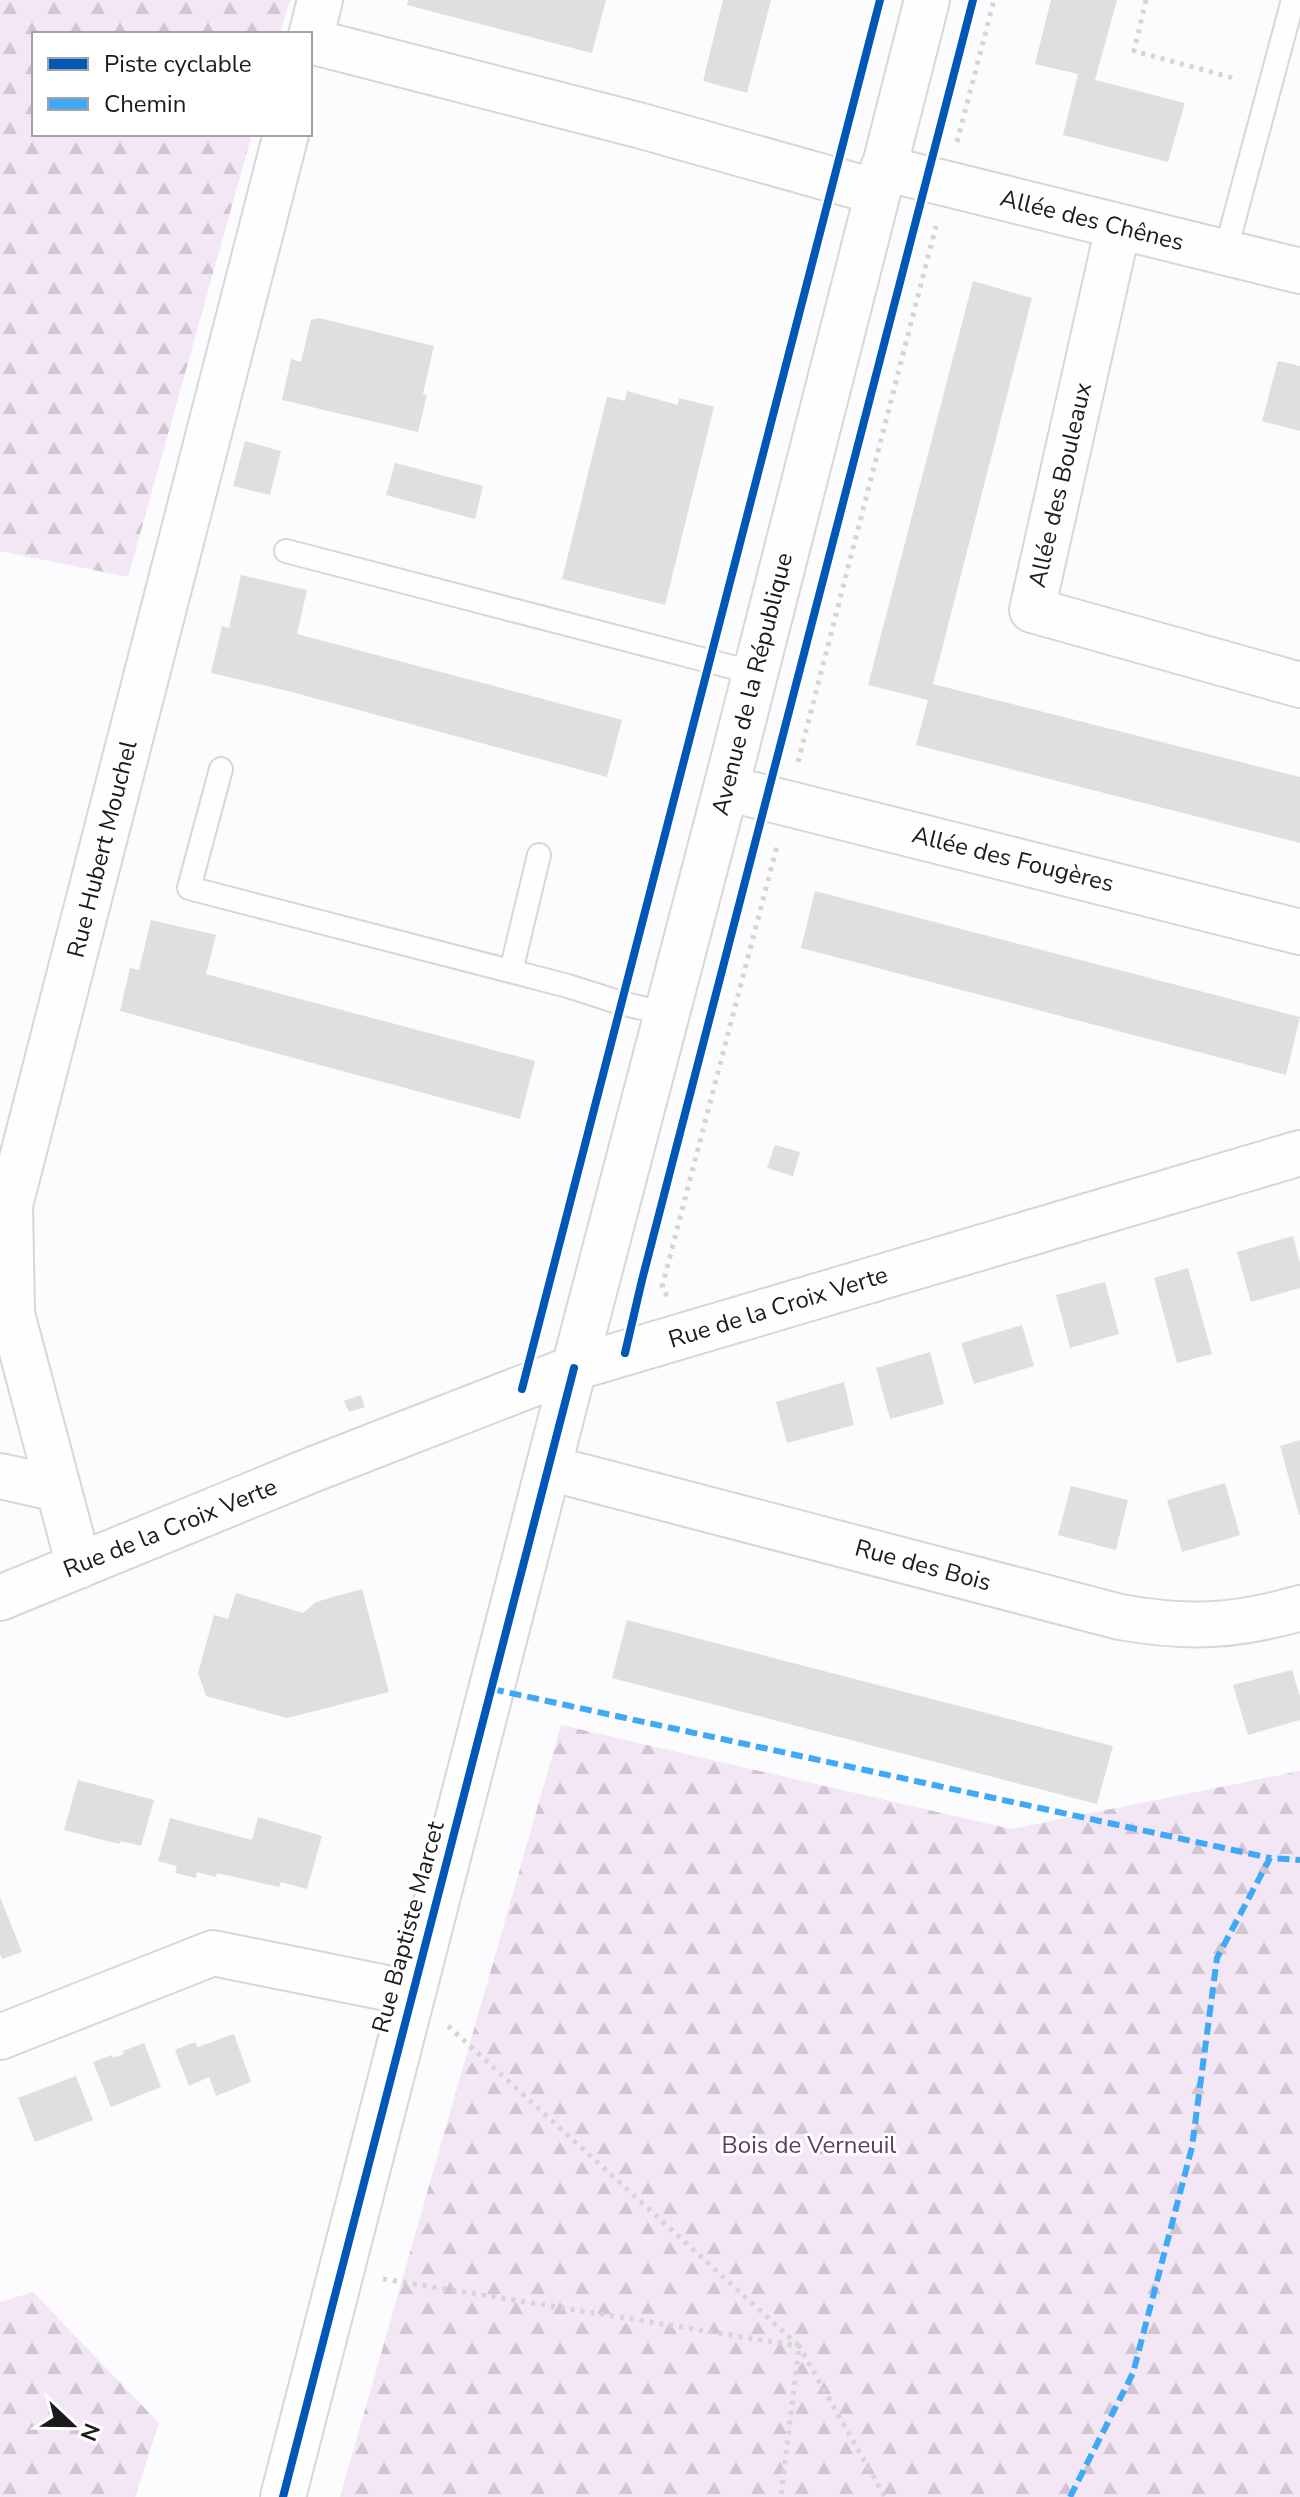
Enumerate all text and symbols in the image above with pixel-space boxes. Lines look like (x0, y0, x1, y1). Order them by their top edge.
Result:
legend (32, 32, 312, 136)
text: Piste cyclable (104, 48, 251, 80)
text: Chemin (104, 88, 186, 120)
street label: Allée des Chênes (997, 182, 1187, 258)
street label: Allée des Bouleaux (1021, 379, 1099, 591)
street label: Avenue de la République (704, 549, 800, 819)
street label: Rue Hubert Mouchel (60, 737, 144, 961)
street label: Allée des Fougères (909, 818, 1117, 900)
street label: Rue de la Croix Verte (664, 1258, 892, 1356)
street label: Rue de la Croix Verte (58, 1470, 282, 1586)
street label: Rue des Bois (851, 1531, 995, 1599)
street label: Rue Baptiste Marcet (364, 1817, 452, 2036)
park label: Bois de Verneuil (722, 2129, 896, 2161)
north arrow (32, 2385, 112, 2465)
text: N (73, 2419, 107, 2445)

